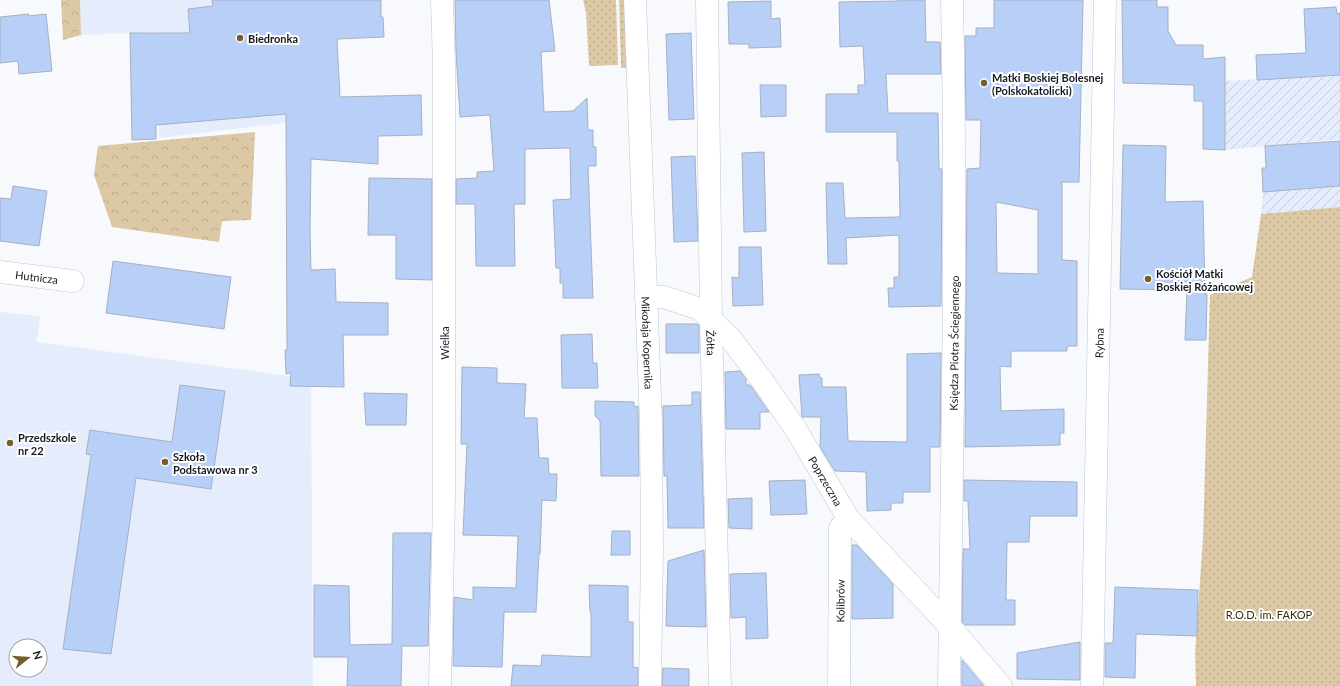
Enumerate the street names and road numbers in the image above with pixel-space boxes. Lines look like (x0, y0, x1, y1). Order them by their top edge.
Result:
street label: Hutnicza (15, 267, 59, 286)
street label: Księdza Piotra Ściegiennego (946, 275, 960, 411)
street label: Mikołaja Kopernika (640, 296, 656, 390)
street label: Wielka (438, 326, 451, 360)
street label: Rybna (1092, 328, 1105, 358)
street label: Żółta (705, 330, 718, 356)
street label: Poprzeczna (806, 454, 846, 508)
street label: Kolibrów (833, 579, 846, 623)

